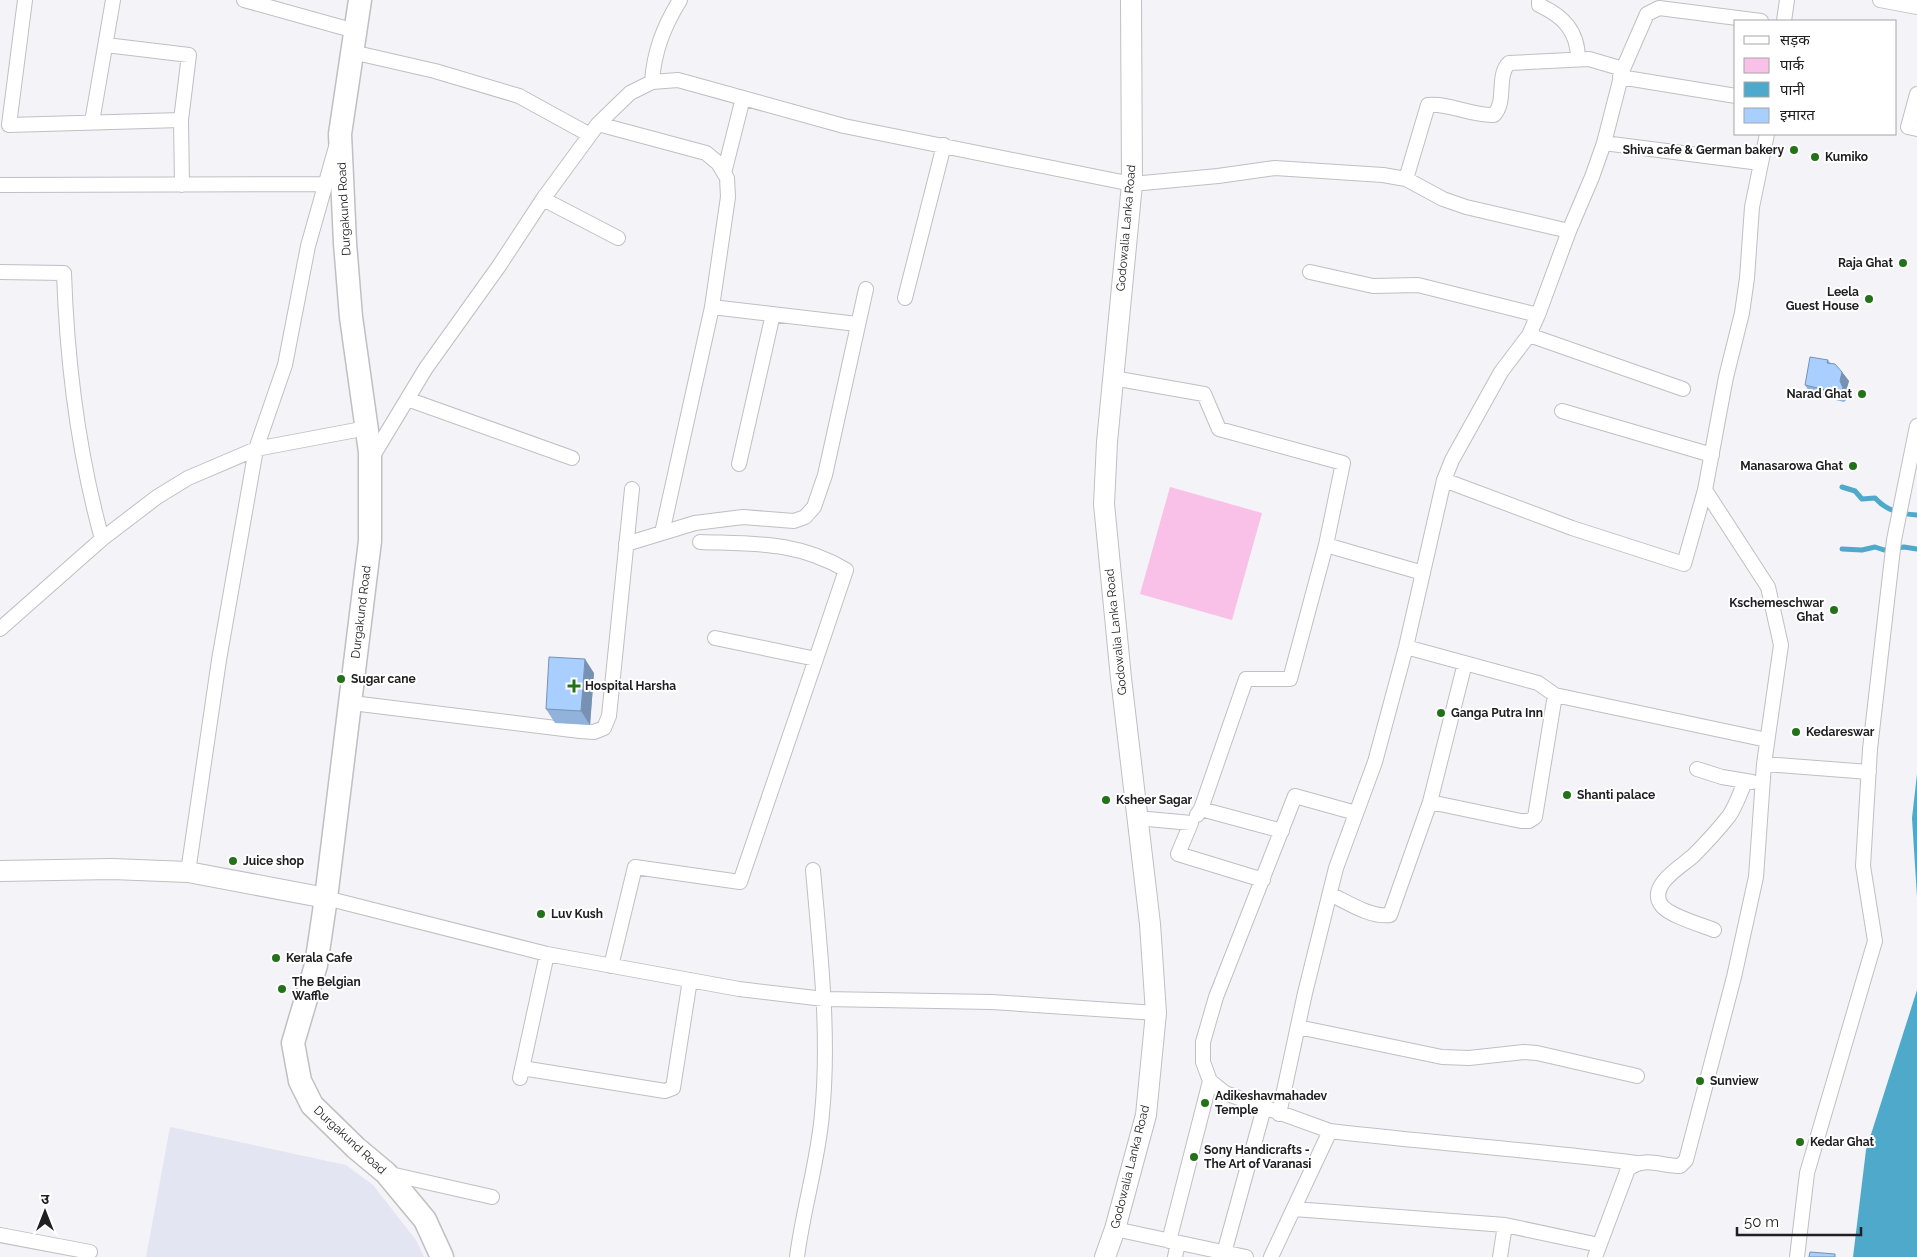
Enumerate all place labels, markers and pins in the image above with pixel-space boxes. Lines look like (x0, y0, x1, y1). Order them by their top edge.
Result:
place label: Shiva cafe & German bakery (1623, 143, 1784, 157)
marker: Shiva cafe & German bakery (1788, 144, 1800, 156)
place label: Kumiko (1825, 150, 1868, 164)
marker: Kumiko (1809, 151, 1821, 163)
place label: Raja Ghat (1838, 256, 1893, 270)
marker: Raja Ghat (1897, 257, 1909, 269)
place label: Leela Guest House (1786, 285, 1859, 313)
marker: Leela Guest House (1863, 293, 1875, 305)
place label: Narad Ghat (1787, 387, 1852, 401)
marker: Narad Ghat (1856, 388, 1868, 400)
place label: Manasarowa Ghat (1740, 459, 1843, 473)
marker: Manasarowa Ghat (1847, 460, 1859, 472)
place label: Kschemeschwar Ghat (1729, 596, 1824, 624)
marker: Kschemeschwar Ghat (1828, 604, 1840, 616)
place label: Sugar cane (351, 672, 416, 686)
marker: Sugar cane (335, 673, 347, 685)
marker: Hospital Harsha (567, 679, 581, 693)
place label: Hospital Harsha (585, 679, 676, 693)
place label: Ganga Putra Inn (1451, 706, 1543, 720)
marker: Ganga Putra Inn (1435, 707, 1447, 719)
place label: Kedareswar (1806, 725, 1875, 739)
marker: Kedareswar (1790, 726, 1802, 738)
place label: Shanti palace (1577, 788, 1655, 802)
marker: Shanti palace (1561, 789, 1573, 801)
place label: Ksheer Sagar (1116, 793, 1193, 807)
marker: Ksheer Sagar (1100, 794, 1112, 806)
place label: Juice shop (243, 854, 305, 868)
marker: Juice shop (227, 855, 239, 867)
place label: Luv Kush (551, 907, 603, 921)
marker: Luv Kush (535, 908, 547, 920)
place label: Kerala Cafe (286, 951, 353, 965)
marker: Kerala Cafe (270, 952, 282, 964)
place label: The Belgian Waffle (292, 975, 361, 1003)
marker: The Belgian Waffle (276, 983, 288, 995)
place label: Sunview (1710, 1074, 1760, 1088)
marker: Sunview (1694, 1075, 1706, 1087)
place label: Adikeshavmahadev Temple (1215, 1089, 1328, 1117)
marker: Adikeshavmahadev Temple (1199, 1097, 1211, 1109)
place label: Kedar Ghat (1810, 1135, 1874, 1149)
marker: Kedar Ghat (1794, 1136, 1806, 1148)
place label: Sony Handicrafts - The Art of Varanasi (1204, 1143, 1311, 1171)
marker: Sony Handicrafts - The Art of Varanasi (1188, 1151, 1200, 1163)

